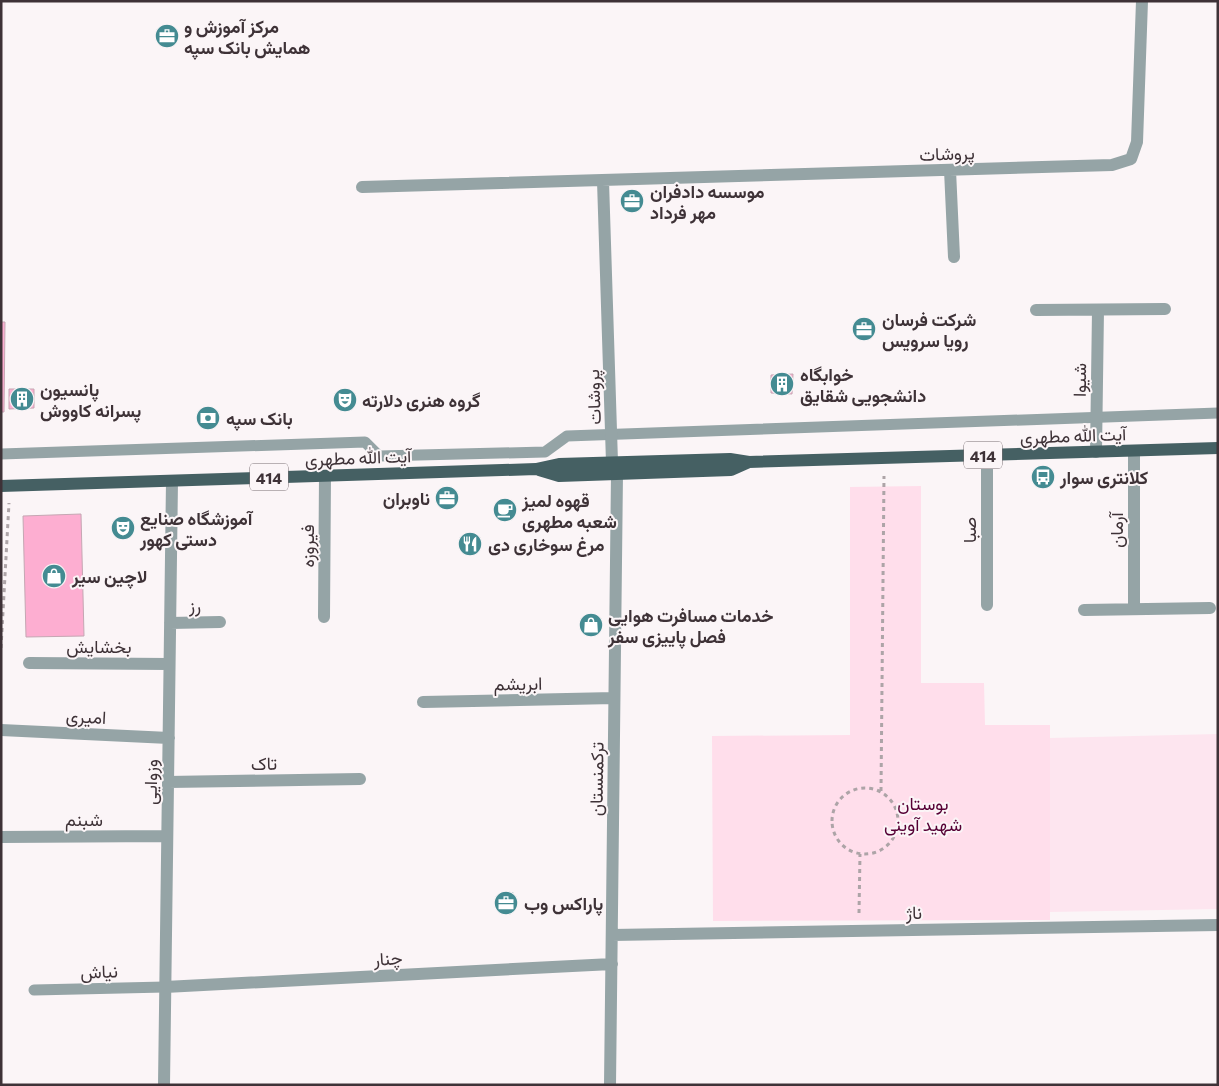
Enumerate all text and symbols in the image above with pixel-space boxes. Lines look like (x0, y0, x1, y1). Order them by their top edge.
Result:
place label: مرکز آموزش و همایش بانک سپه (184, 15, 310, 60)
office icon: مرکز آموزش و همایش بانک سپه (154, 23, 180, 49)
street label: پروشات (919, 141, 975, 167)
place label: موسسه دادفران مهر فرداد (650, 180, 765, 224)
office icon: موسسه دادفران مهر فرداد (619, 188, 645, 214)
place label: شرکت فرسان رویا سرویس (882, 308, 976, 352)
office icon: شرکت فرسان رویا سرویس (851, 316, 877, 342)
place label: خوابگاه دانشجویی شقایق (800, 363, 926, 407)
street label: شیوا (1068, 363, 1091, 397)
street label: پروشات (581, 369, 607, 425)
building icon: خوابگاه دانشجویی شقایق (769, 371, 795, 397)
place label: پانسیون پسرانه کاووش (40, 378, 142, 423)
building icon: پانسیون پسرانه کاووش (9, 386, 35, 412)
theatre icon: گروه هنری دلارته (332, 387, 358, 413)
place label: گروه هنری دلارته (362, 389, 481, 412)
bank icon: بانک سپه (195, 405, 221, 431)
place label: بانک سپه (226, 407, 293, 431)
street label: آیت الله مطهری (1019, 422, 1128, 449)
road number: 414 (964, 442, 1002, 468)
street label: آیت الله مطهری (304, 444, 413, 471)
road number: 414 (250, 464, 288, 491)
bus stop icon: کلانتری سوار (1030, 464, 1056, 490)
place label: کلانتری سوار (1059, 466, 1148, 489)
office icon: ناوبران (434, 485, 460, 511)
place label: ناوبران (383, 487, 430, 510)
place label: قهوه لمیز شعبه مطهری (521, 489, 617, 533)
cafe icon: قهوه لمیز شعبه مطهری (492, 497, 518, 523)
place label: آموزشگاه صنایع دستی کهور (139, 507, 254, 551)
street label: آرمان (1105, 510, 1128, 548)
theatre icon: آموزشگاه صنایع دستی کهور (110, 515, 136, 541)
street label: صبا (958, 517, 980, 543)
street label: فیروزه (296, 524, 319, 568)
restaurant icon: مرغ سوخاری دی (457, 531, 483, 557)
place label: مرغ سوخاری دی (488, 533, 605, 557)
shop icon: لاچین سیر (41, 563, 67, 589)
place label: لاچین سیر (71, 565, 147, 589)
street label: رز (188, 594, 201, 617)
place label: خدمات مسافرت هوایی فصل پاییزی سفر (607, 604, 773, 649)
shop icon: خدمات مسافرت هوایی فصل پاییزی سفر (578, 612, 604, 638)
street label: بخشایش (66, 635, 132, 658)
street label: ابریشم (493, 672, 543, 696)
street label: امیری (65, 704, 107, 729)
street label: ترکمنستان (584, 742, 609, 816)
street label: تاک (251, 752, 277, 774)
street label: وزوایی (139, 759, 162, 805)
park label: بوستان شهید آوینی (884, 792, 962, 836)
street label: شبنم (65, 808, 103, 832)
office icon: پاراکس وب (493, 890, 519, 916)
place label: پاراکس وب (524, 892, 603, 916)
street label: ناژ (905, 901, 922, 924)
street label: چنار (372, 946, 403, 972)
street label: نیاش (80, 959, 118, 984)

